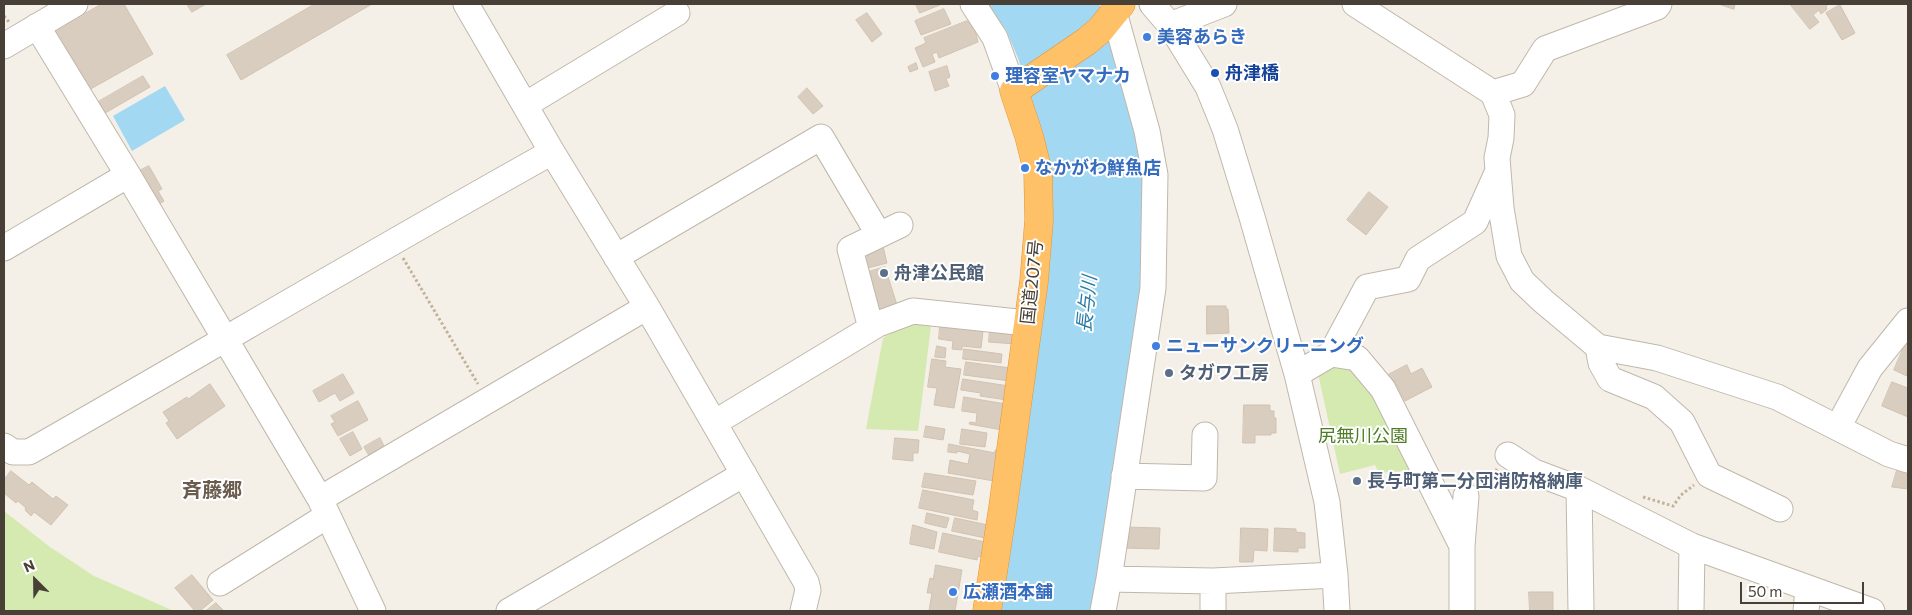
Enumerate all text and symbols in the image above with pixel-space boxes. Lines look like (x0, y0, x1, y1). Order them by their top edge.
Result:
place label: 美容あらき (1157, 26, 1247, 48)
marker: 美容あらき (1141, 31, 1153, 43)
place label: 舟津橋 (1225, 62, 1279, 84)
place label: 理容室ヤマナカ (1005, 65, 1131, 87)
marker: 舟津橋 (1209, 67, 1221, 79)
marker: 理容室ヤマナカ (989, 70, 1001, 82)
place label: なかがわ鮮魚店 (1035, 157, 1161, 179)
marker: なかがわ鮮魚店 (1019, 162, 1031, 174)
street label: 国道207号 (1017, 239, 1047, 325)
place label: 舟津公民館 (894, 262, 984, 284)
marker: 舟津公民館 (878, 267, 890, 279)
water label: 長与川 (1073, 274, 1101, 334)
place label: ニューサンクリーニング (1166, 335, 1364, 357)
marker: ニューサンクリーニング (1150, 340, 1162, 352)
place label: タガワ工房 (1179, 362, 1269, 384)
marker: タガワ工房 (1163, 367, 1175, 379)
park label: 尻無川公園 (1318, 425, 1408, 447)
place label: 長与町第二分団消防格納庫 (1367, 470, 1583, 492)
marker: 長与町第二分団消防格納庫 (1351, 475, 1363, 487)
district label: 斉藤郷 (182, 478, 242, 502)
north arrow (10, 555, 60, 605)
text: N (21, 556, 37, 576)
scale bar (1742, 572, 1866, 604)
place label: 広瀬酒本舗 (963, 581, 1053, 603)
text: 50 m (1748, 582, 1782, 600)
marker: 広瀬酒本舗 (947, 586, 959, 598)

